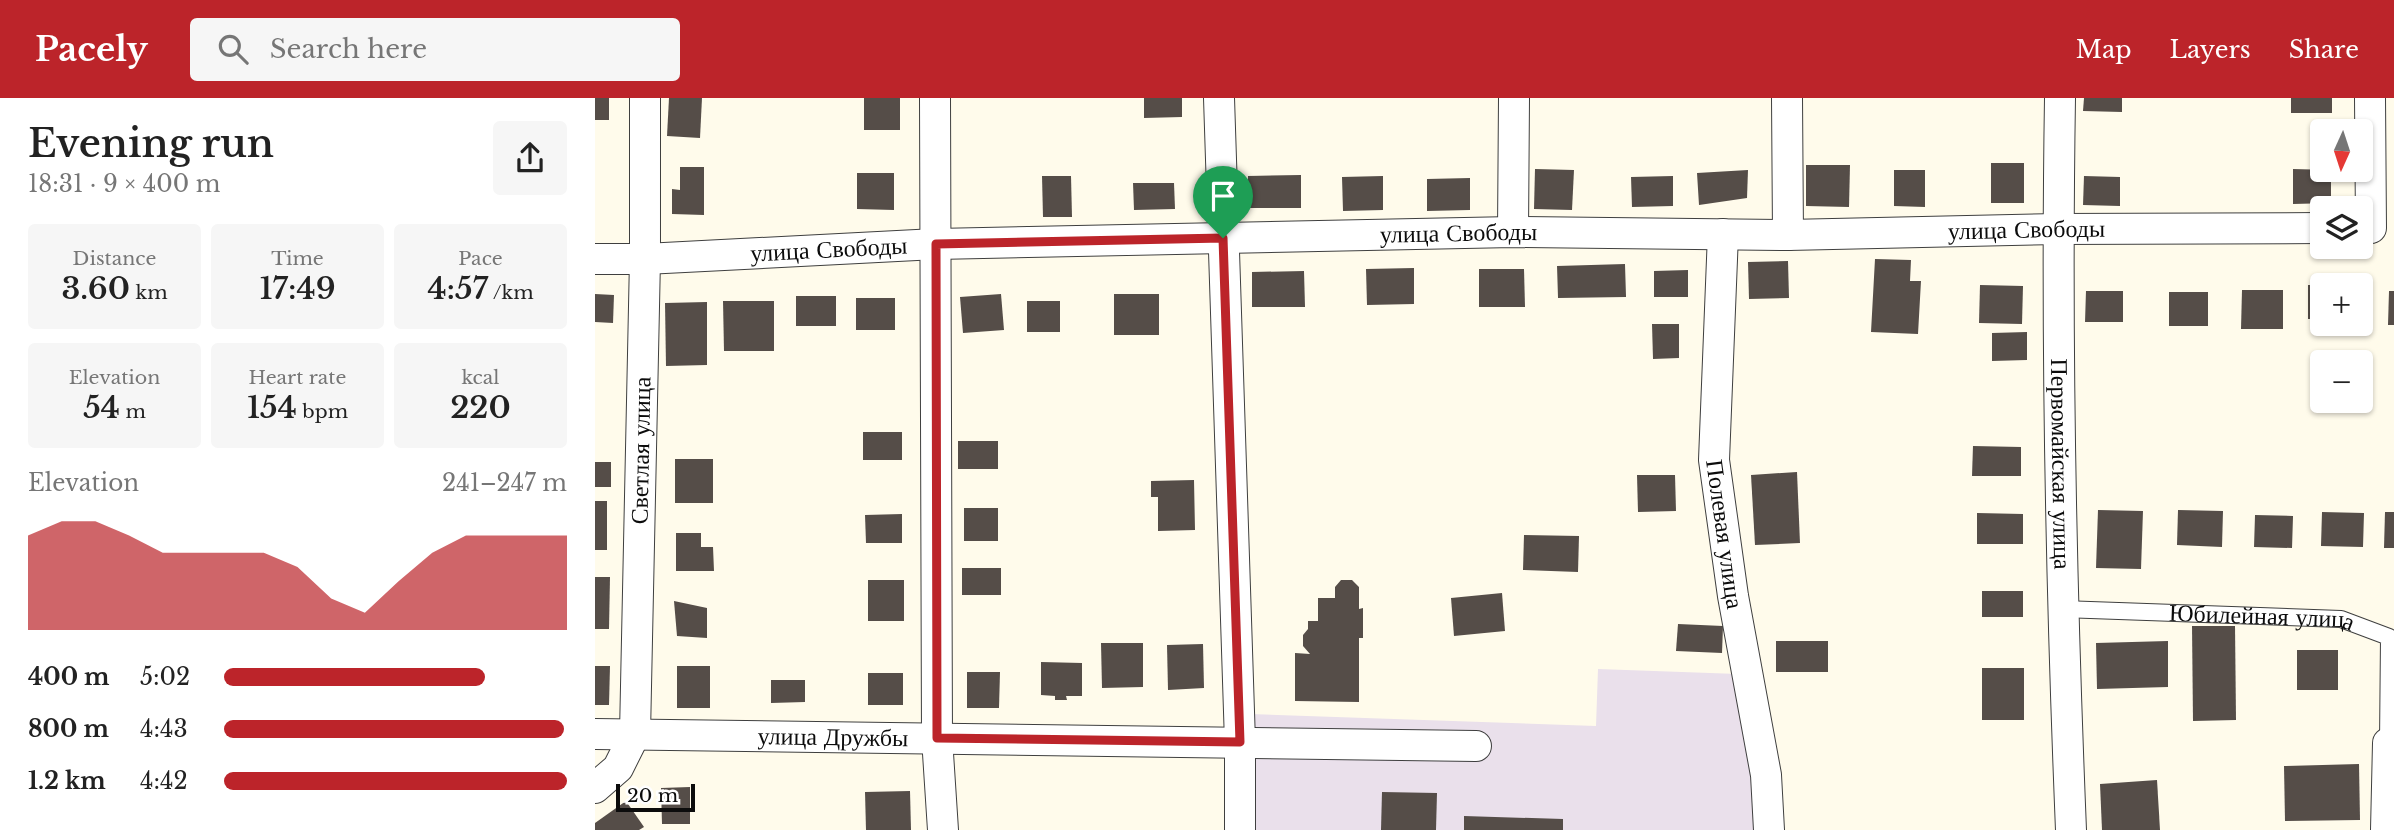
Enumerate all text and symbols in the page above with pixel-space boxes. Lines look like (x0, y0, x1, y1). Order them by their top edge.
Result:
search box (190, 18, 680, 81)
text: Pacely (35, 29, 148, 70)
icon: search (214, 30, 252, 68)
text: Search here (270, 33, 427, 65)
text: Map (2076, 35, 2132, 64)
text: Layers (2170, 35, 2251, 64)
text: Share (2289, 35, 2359, 64)
north arrow (2310, 119, 2373, 182)
map controls (2310, 119, 2373, 413)
text: Evening run (28, 120, 274, 167)
button: share (493, 121, 567, 195)
pin (1193, 166, 1253, 238)
text: 18:31 · 9 × 400 m (28, 170, 220, 198)
icon: arrive (1204, 177, 1242, 215)
button: layers (2310, 196, 2373, 259)
street label: улица Свободы (1947, 214, 2105, 245)
street label: улица Свободы (1380, 217, 1537, 249)
street label: улица Свободы (749, 231, 908, 268)
text: Distance (73, 247, 156, 270)
text: Time (271, 247, 324, 270)
text: Pace (458, 247, 503, 270)
text: 3.60 (61, 270, 130, 307)
text: 17:49 (259, 270, 336, 307)
text: 4:57 (427, 270, 488, 307)
button: + (2310, 273, 2373, 336)
text: km (130, 281, 168, 304)
text: /km (488, 281, 534, 304)
button: − (2310, 350, 2373, 413)
street label: Первомайская улица (2045, 358, 2077, 570)
text: Elevation (69, 366, 160, 389)
text: Heart rate (249, 366, 346, 389)
text: kcal (462, 366, 499, 389)
street label: Светлая улица (624, 376, 657, 525)
text: 54 (83, 389, 120, 426)
text: 154 (247, 389, 297, 426)
text: 220 (450, 389, 511, 426)
text: m (120, 400, 146, 423)
text: bpm (297, 400, 348, 423)
street label: Полевая улица (1700, 457, 1750, 611)
text: Elevation (28, 469, 139, 497)
text: 241–247 m (442, 469, 567, 497)
street label: Юбилейная улица (2168, 598, 2360, 637)
text: 400 m (28, 663, 110, 691)
text: 5:02 (140, 663, 190, 691)
text: 800 m (28, 715, 109, 743)
text: 4:43 (140, 715, 188, 743)
street label: улица Дружбы (758, 721, 908, 752)
text: 1.2 km (28, 767, 106, 795)
text: 4:42 (140, 767, 188, 795)
scale bar (616, 781, 695, 813)
text: 20 m (627, 784, 678, 807)

